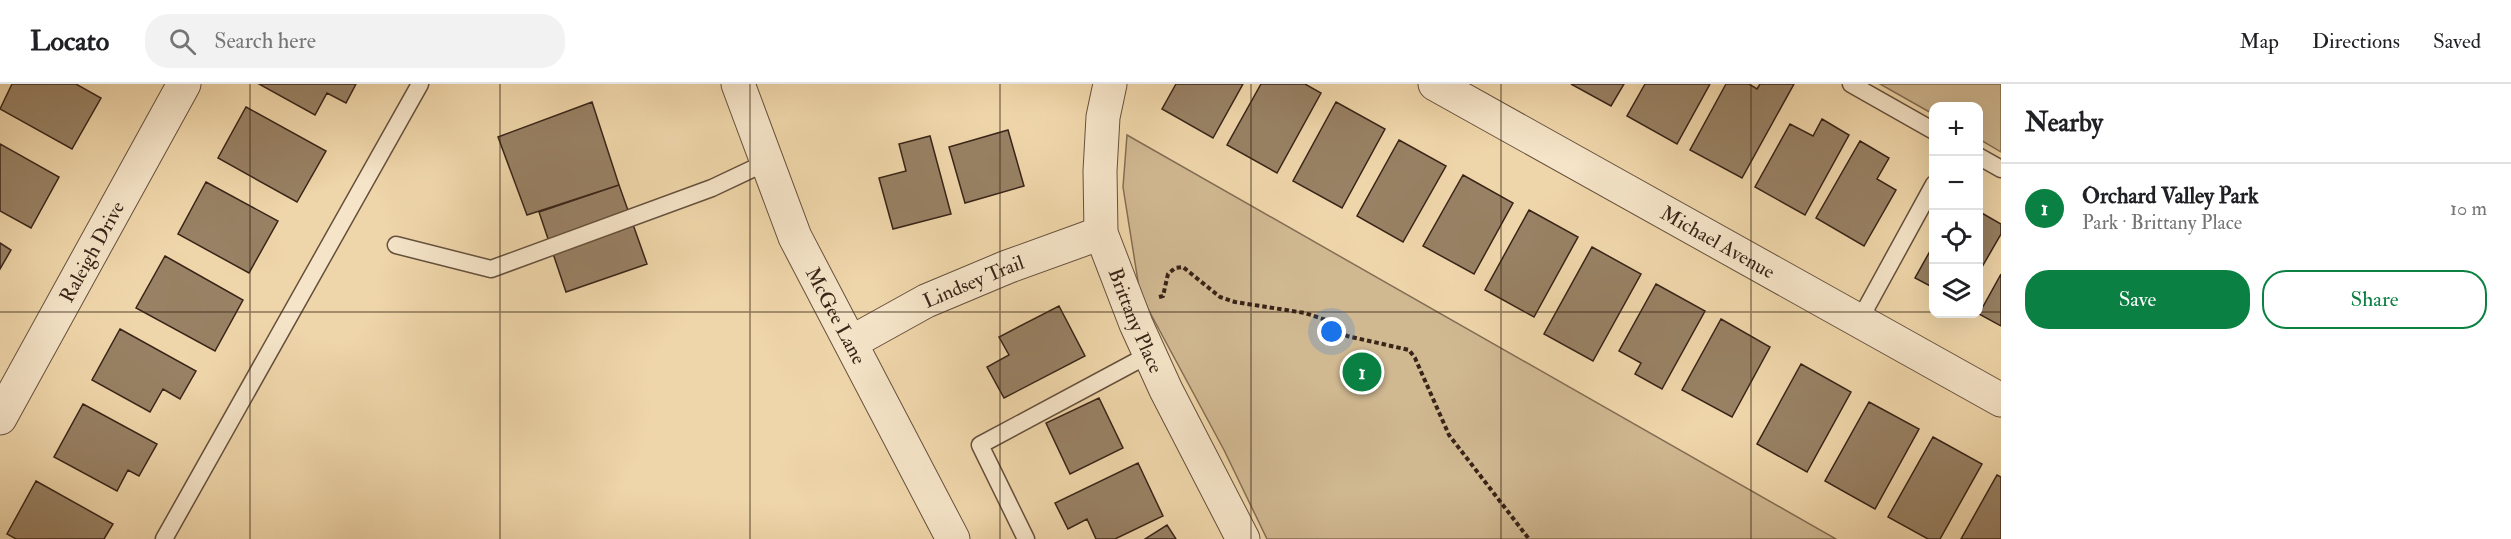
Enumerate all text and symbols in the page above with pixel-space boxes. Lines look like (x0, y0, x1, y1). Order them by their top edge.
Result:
search box (145, 14, 565, 68)
text: Locato (30, 24, 109, 59)
icon: search (166, 25, 199, 58)
text: Search here (214, 27, 316, 55)
text: Map (2239, 28, 2279, 55)
text: Directions (2312, 28, 2400, 55)
text: Saved (2433, 28, 2481, 55)
map controls (1929, 102, 1983, 318)
button: + (1929, 102, 1983, 156)
text: Nearby (2025, 107, 2103, 139)
button: − (1929, 156, 1983, 210)
text: Orchard Valley Park (2082, 182, 2259, 210)
text: 1 (2041, 196, 2048, 221)
text: 10 m (2450, 196, 2487, 221)
street label: Raleigh Drive (54, 197, 130, 307)
street label: Michael Avenue (1656, 200, 1779, 284)
button: locate (1929, 210, 1983, 264)
text: Park · Brittany Place (2082, 210, 2242, 235)
street label: Lindsey Trail (919, 249, 1027, 313)
street label: McGee Lane (800, 263, 872, 368)
street label: Brittany Place (1103, 264, 1169, 377)
button: layers (1929, 264, 1983, 318)
button: Save (2025, 270, 2250, 329)
button: Share (2262, 270, 2487, 329)
your location (1317, 317, 1346, 346)
pin: 1 (1342, 350, 1382, 394)

